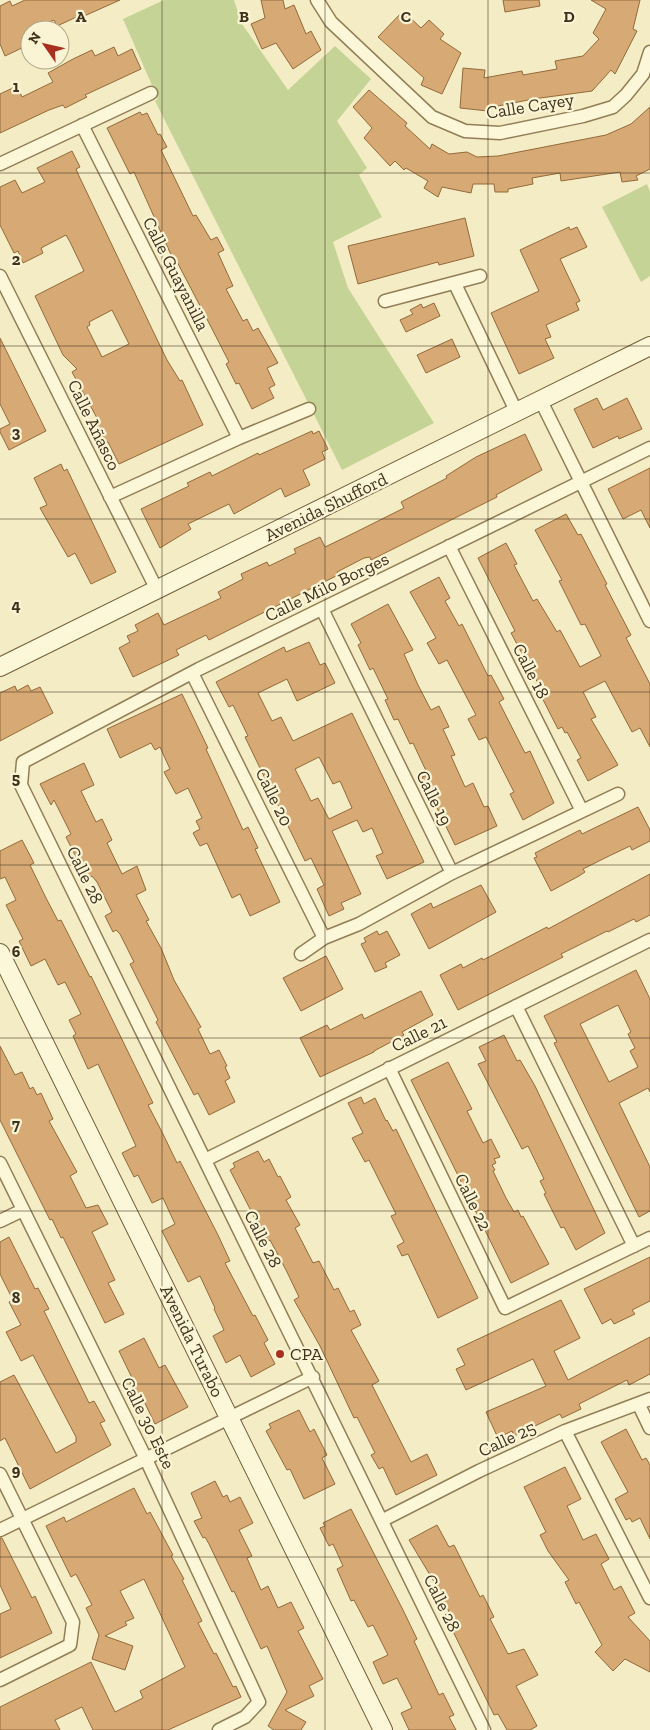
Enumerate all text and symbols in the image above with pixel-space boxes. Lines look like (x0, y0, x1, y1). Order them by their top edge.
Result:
text: A (76, 7, 87, 26)
text: B (239, 7, 249, 26)
text: C (401, 7, 411, 26)
text: D (563, 7, 575, 26)
north arrow (20, 20, 70, 70)
text: N (25, 29, 45, 47)
text: 1 (13, 77, 20, 96)
street label: Calle Cayey (484, 88, 576, 124)
street label: Calle Guayanilla (138, 213, 214, 335)
text: 2 (12, 250, 21, 269)
street label: Calle Añasco (63, 376, 125, 474)
text: 3 (12, 423, 21, 442)
street label: Avenida Shufford (261, 468, 391, 546)
street label: Calle Milo Borges (261, 547, 393, 627)
text: 4 (11, 596, 21, 615)
street label: Calle 18 (508, 640, 554, 702)
street label: Calle 20 (251, 764, 297, 830)
street label: Calle 19 (411, 767, 457, 829)
text: 5 (12, 769, 20, 788)
street label: Calle 28 (62, 843, 108, 907)
text: 6 (12, 942, 21, 961)
street label: Calle 21 (388, 1011, 450, 1057)
text: 7 (12, 1115, 20, 1134)
street label: Calle 22 (450, 1170, 496, 1234)
street label: Calle 28 (239, 1207, 287, 1271)
street label: Avenida Turabo (155, 1281, 229, 1401)
text: 8 (12, 1288, 21, 1307)
place label: CPA (290, 1343, 323, 1365)
marker: CPA (274, 1348, 286, 1360)
street label: Calle 30 Este (116, 1374, 180, 1472)
street label: Calle 25 (475, 1416, 539, 1462)
text: 9 (12, 1461, 21, 1480)
street label: Calle 28 (419, 1571, 465, 1635)

